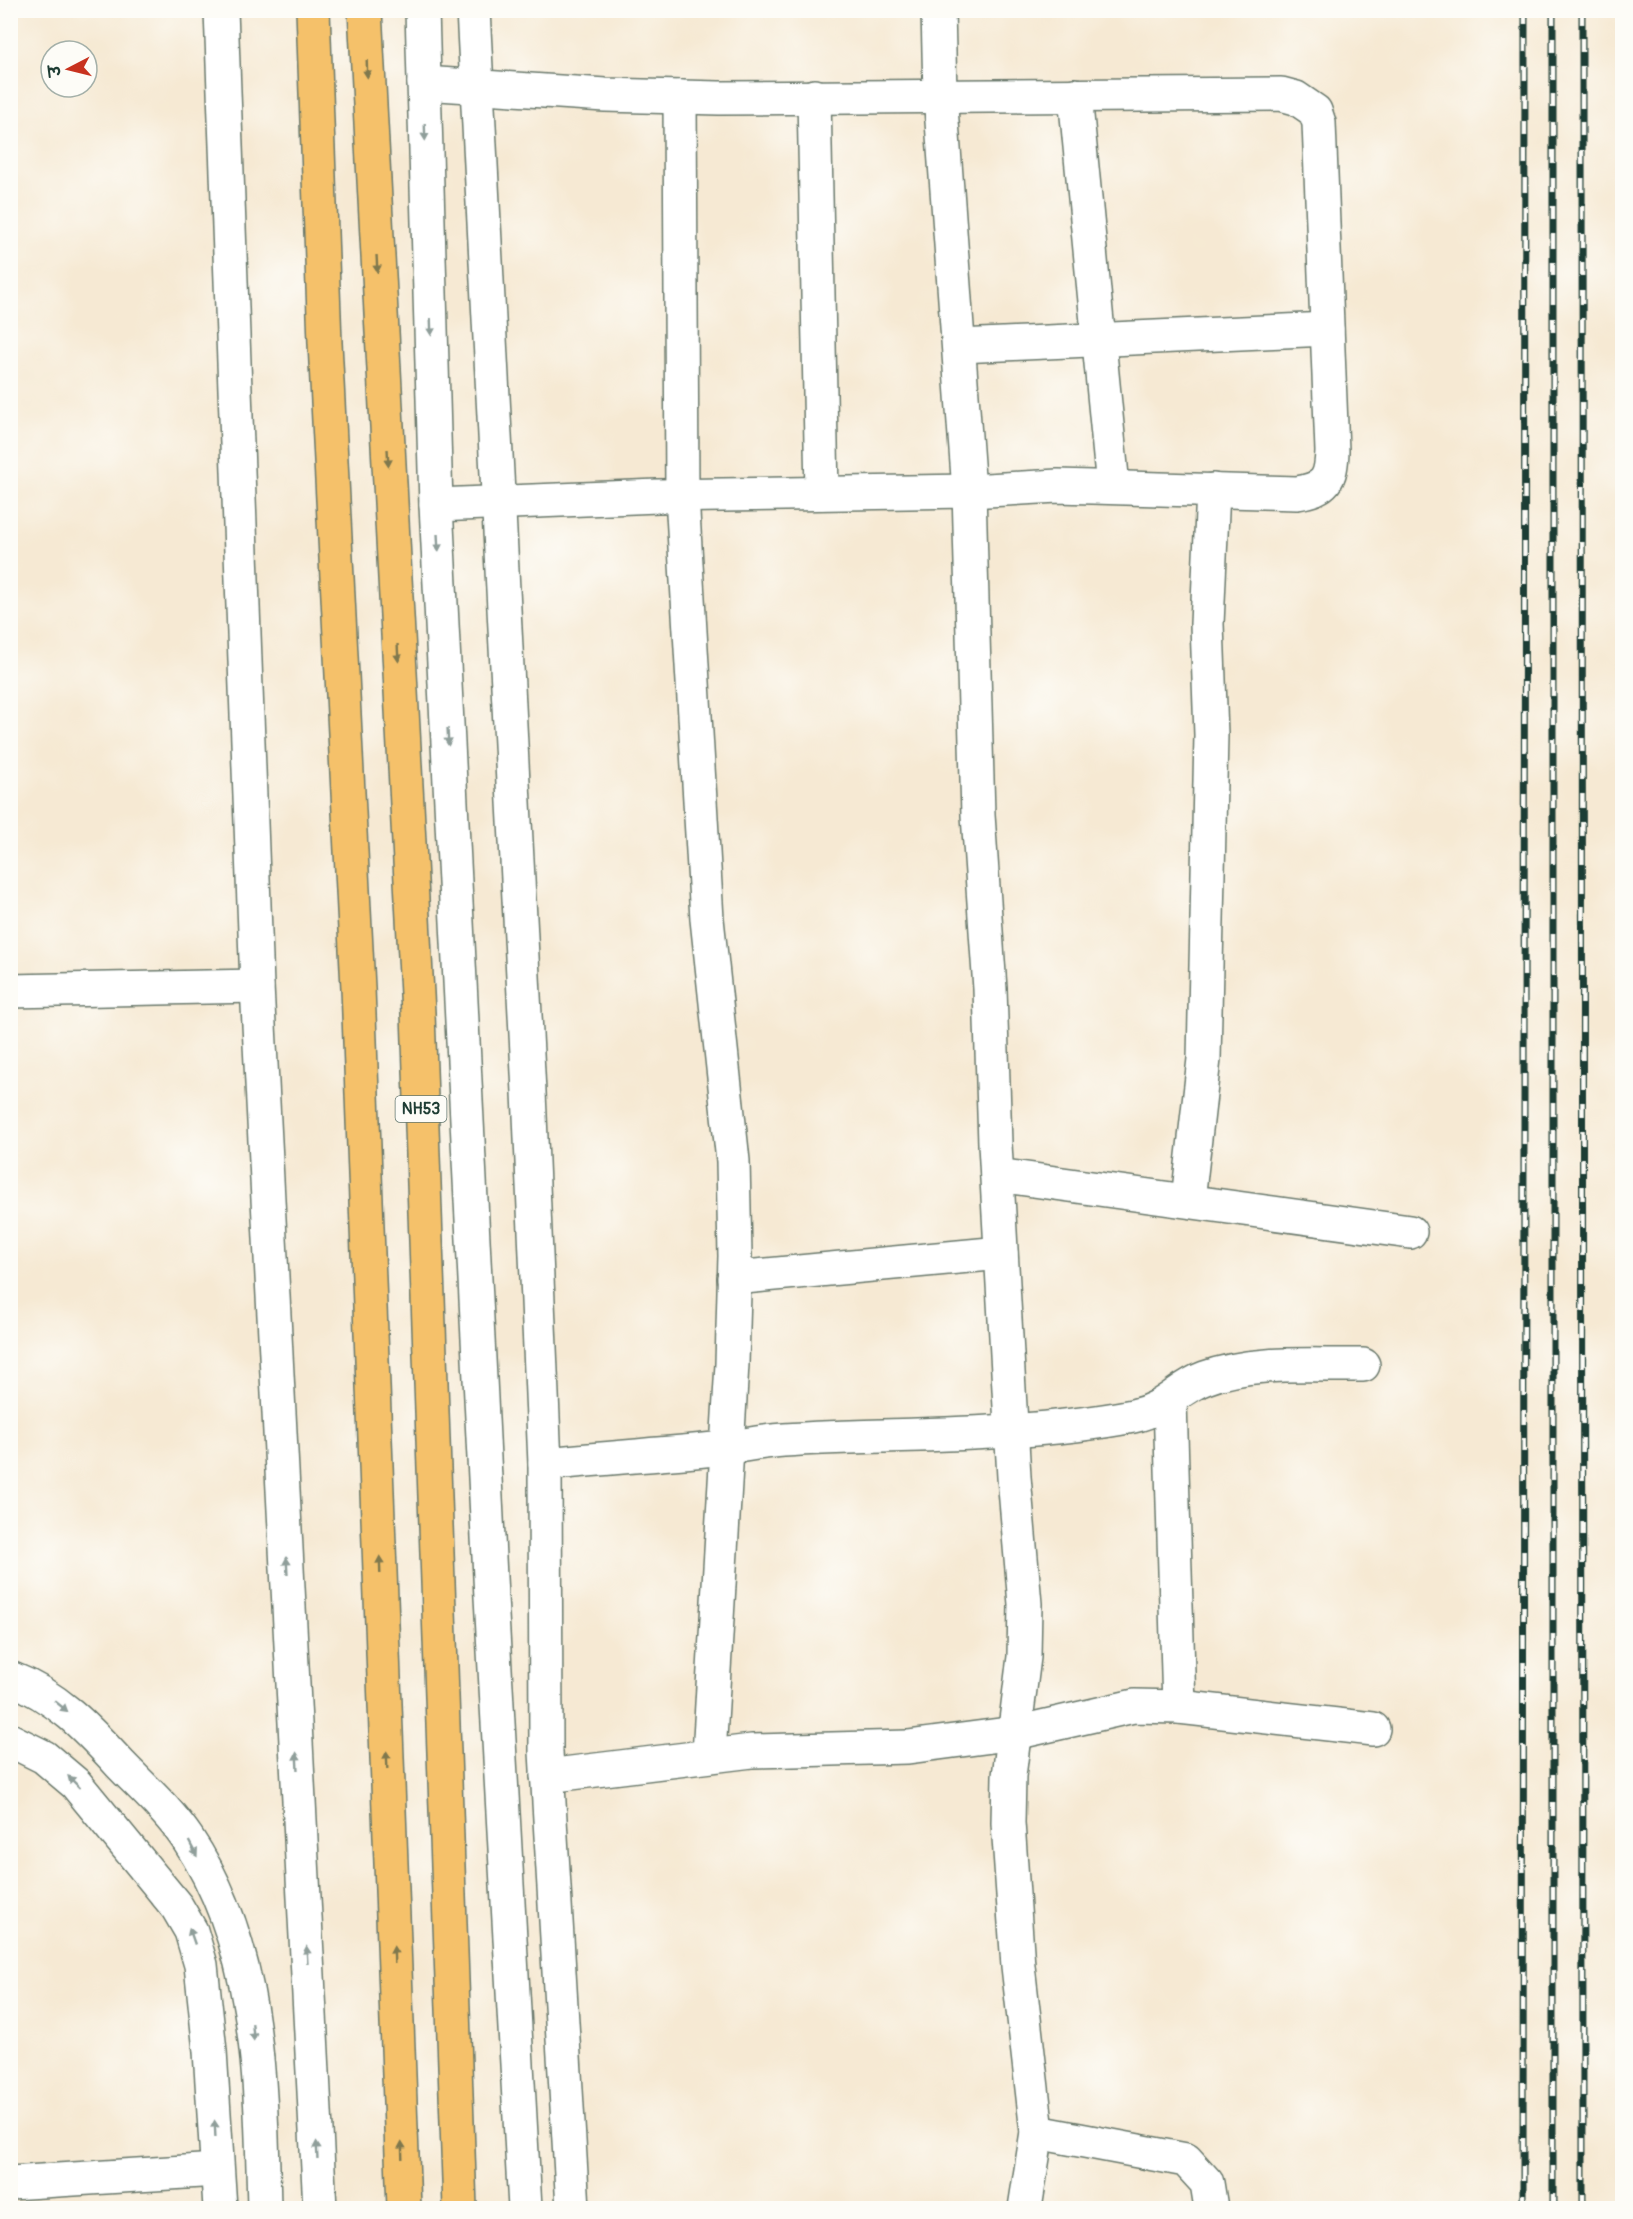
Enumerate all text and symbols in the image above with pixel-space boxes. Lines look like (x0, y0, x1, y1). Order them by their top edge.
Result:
north arrow (39, 39, 99, 99)
one-way arrow (362, 59, 372, 78)
text: उ (44, 63, 66, 79)
one-way arrow (421, 122, 430, 141)
one-way arrow (373, 254, 382, 273)
one-way arrow (426, 317, 436, 336)
one-way arrow (383, 449, 392, 468)
one-way arrow (434, 533, 443, 552)
one-way arrow (394, 644, 403, 663)
one-way arrow (443, 728, 452, 747)
road number: NH53 (396, 1096, 446, 1122)
one-way arrow (282, 1556, 291, 1575)
one-way arrow (375, 1556, 384, 1575)
one-way arrow (53, 1699, 69, 1712)
one-way arrow (292, 1751, 301, 1770)
one-way arrow (383, 1751, 392, 1770)
one-way arrow (67, 1776, 81, 1790)
one-way arrow (188, 1840, 198, 1857)
one-way arrow (187, 1927, 196, 1945)
one-way arrow (302, 1946, 311, 1965)
one-way arrow (390, 1946, 399, 1965)
one-way arrow (248, 2023, 258, 2042)
one-way arrow (210, 2120, 219, 2139)
one-way arrow (312, 2141, 321, 2160)
one-way arrow (397, 2141, 406, 2160)

